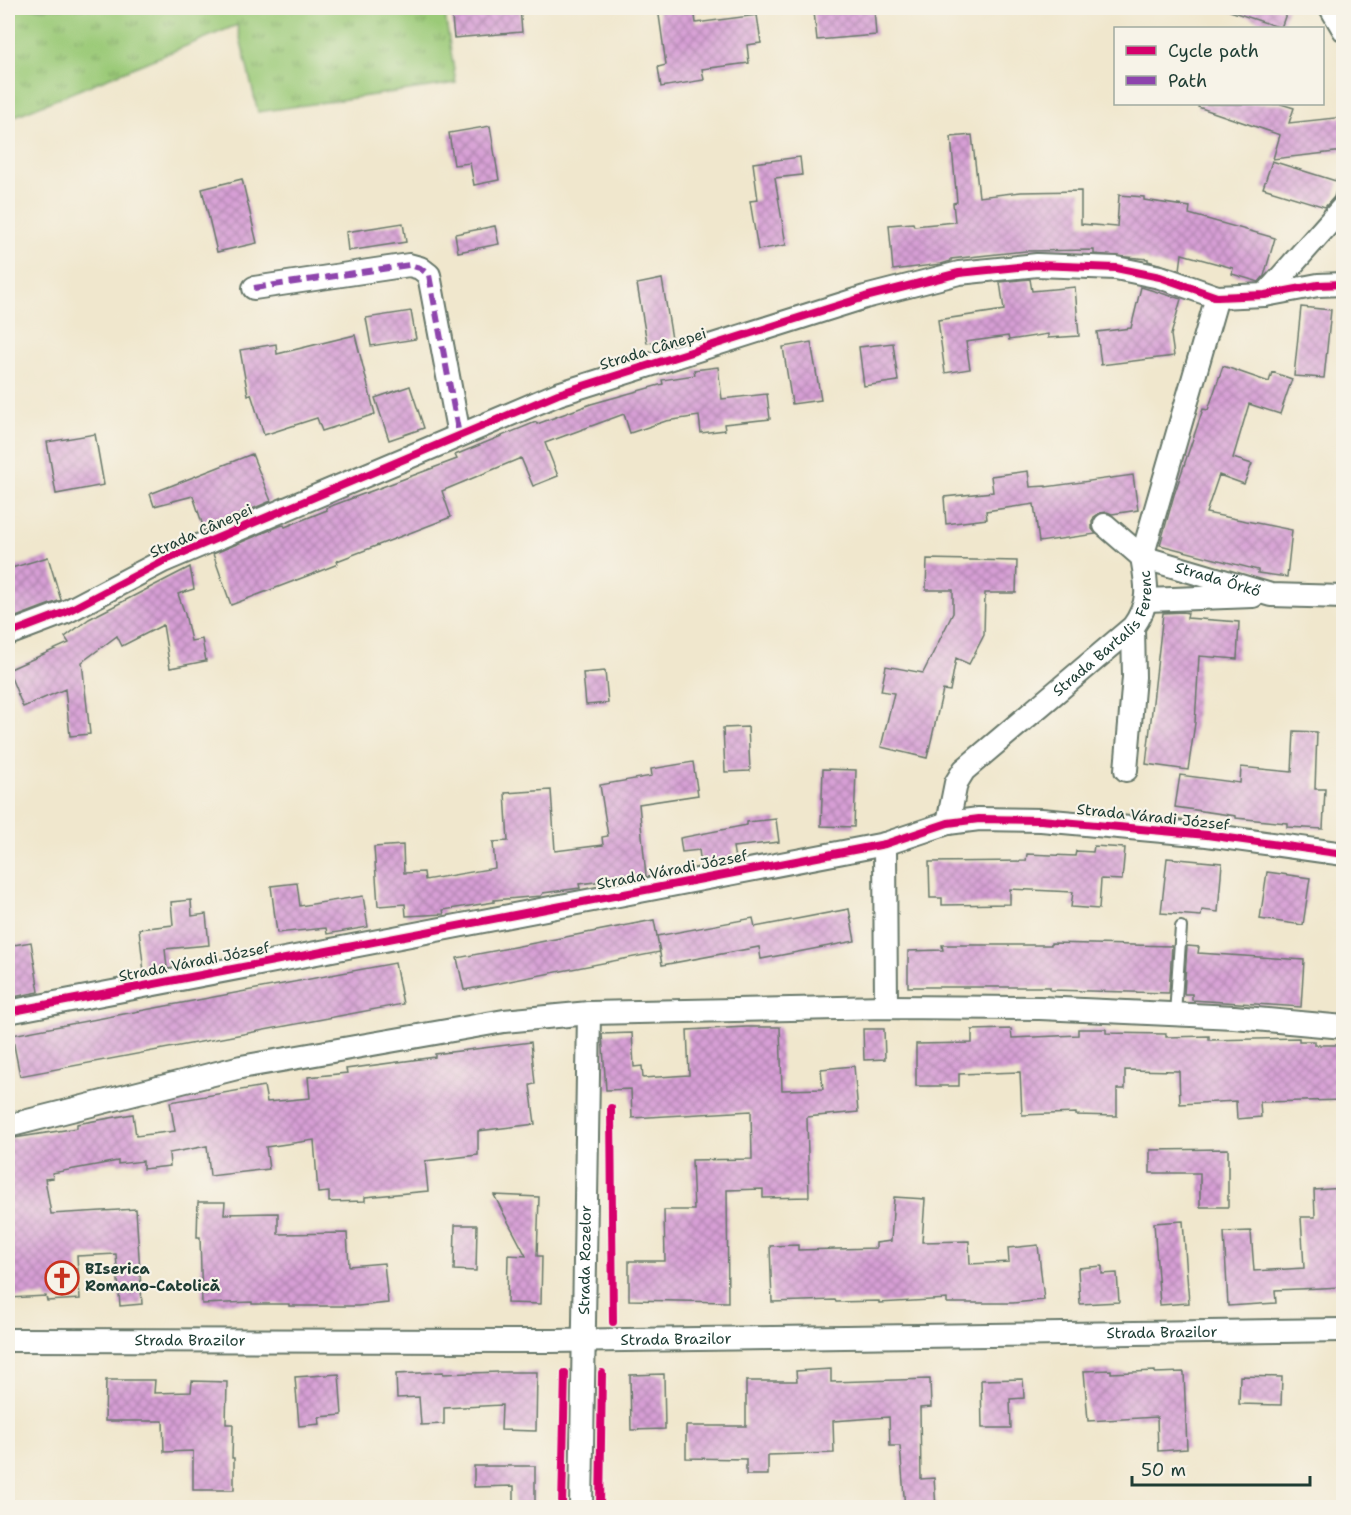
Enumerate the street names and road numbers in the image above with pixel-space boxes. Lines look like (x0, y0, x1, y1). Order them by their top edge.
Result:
street label: Strada Cânepei (597, 323, 709, 375)
street label: Strada Cânepei (146, 499, 256, 563)
street label: Strada Őrkő (1173, 557, 1263, 601)
street label: Strada Bartalis Ferenc (1048, 569, 1156, 701)
street label: Strada Váradi József (1076, 799, 1231, 835)
street label: Strada Váradi József (595, 845, 750, 894)
street label: Strada Váradi József (117, 937, 272, 986)
street label: Strada Rozelor (574, 1205, 596, 1315)
street label: Strada Brazilor (1106, 1322, 1218, 1343)
street label: Strada Brazilor (620, 1329, 732, 1350)
street label: Strada Brazilor (134, 1330, 246, 1350)

